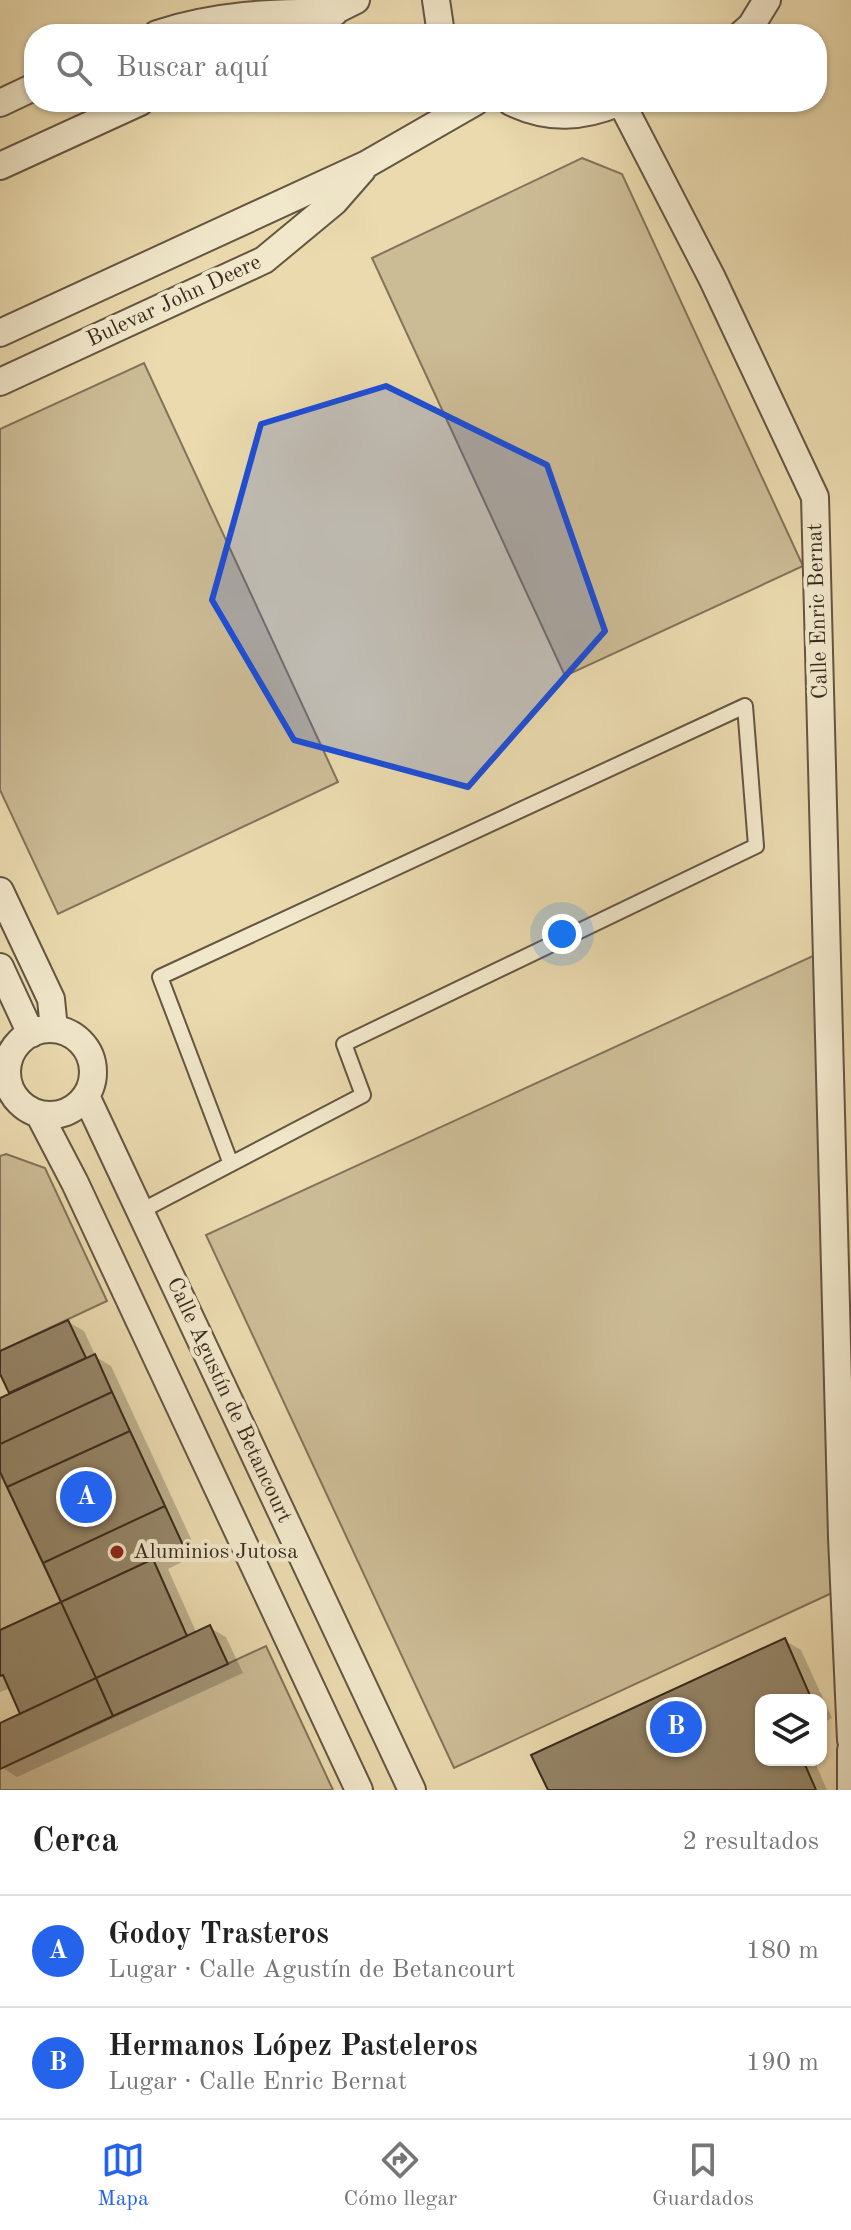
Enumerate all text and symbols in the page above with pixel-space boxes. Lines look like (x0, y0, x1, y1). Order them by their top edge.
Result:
search box (24, 24, 827, 112)
icon: search (52, 46, 96, 90)
text: Buscar aquí (116, 53, 268, 83)
street label: Bulevar John Deere (84, 251, 264, 351)
street label: Calle Enric Bernat (804, 523, 832, 699)
your location (542, 914, 582, 954)
street label: Calle Agustín de Betancourt (162, 1274, 296, 1526)
pin: A (60, 1467, 112, 1527)
place label: Aluminios Jutosa (133, 1541, 298, 1563)
marker: Aluminios Jutosa (108, 1543, 126, 1561)
map controls (755, 1694, 827, 1766)
button: layers (755, 1694, 827, 1766)
pin: B (650, 1697, 702, 1757)
text: Cerca (32, 1825, 118, 1859)
text: 2 resultados (682, 1829, 819, 1855)
text: Godoy Trasteros (108, 1920, 329, 1950)
text: A (48, 1938, 68, 1964)
text: 180 m (746, 1938, 819, 1964)
text: Lugar · Calle Agustín de Betancourt (108, 1957, 515, 1983)
text: Hermanos López Pasteleros (108, 2032, 478, 2062)
text: B (49, 2050, 67, 2076)
text: 190 m (746, 2050, 819, 2076)
text: Lugar · Calle Enric Bernat (108, 2069, 407, 2095)
tab: Mapa (97, 2138, 149, 2213)
tab: Cómo llegar (343, 2138, 457, 2213)
tab: Guardados (652, 2138, 754, 2213)

